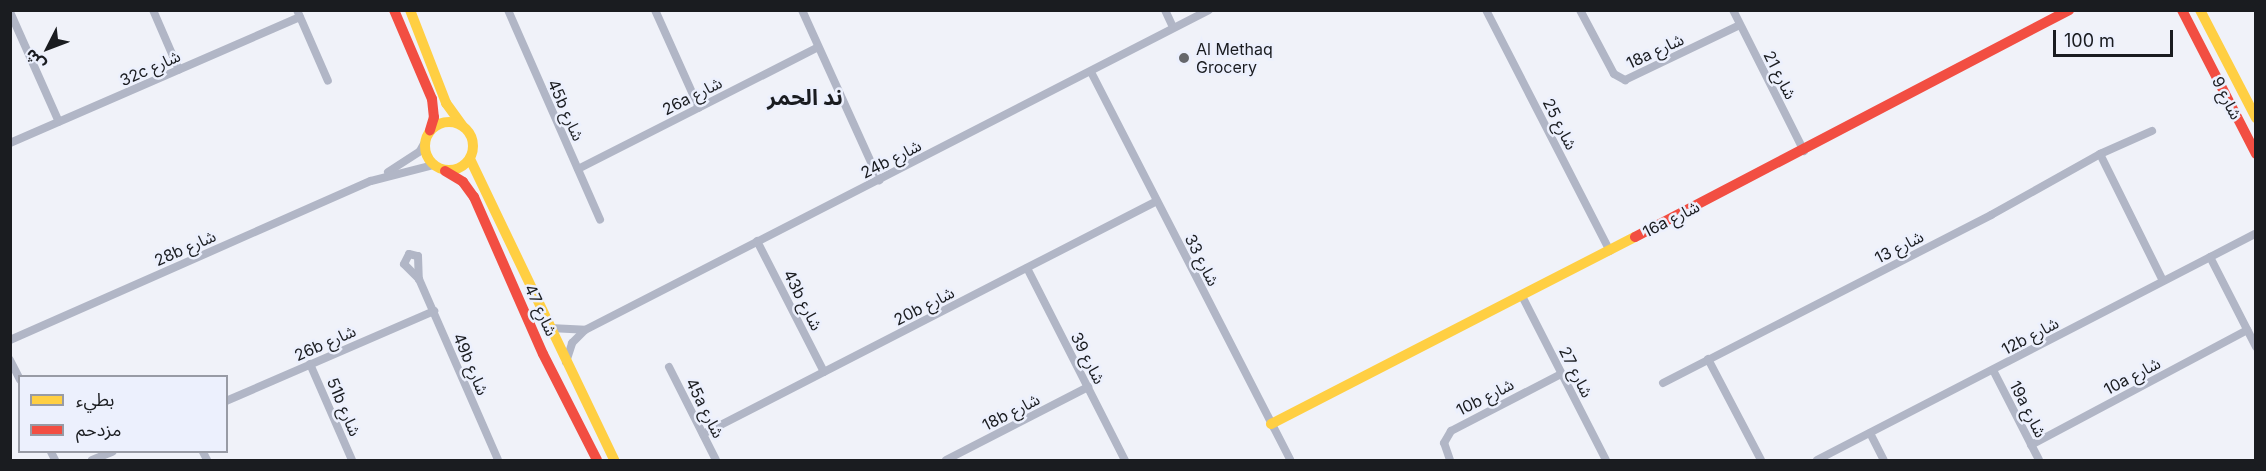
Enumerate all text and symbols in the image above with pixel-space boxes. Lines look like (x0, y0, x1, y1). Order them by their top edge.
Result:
north arrow (18, 18, 78, 78)
scale bar (2056, 18, 2176, 56)
street label: 18a شارع (1623, 29, 1687, 73)
text: 100 m (2064, 30, 2115, 51)
place label: Al Methaq Grocery (1196, 39, 1273, 77)
text: ش (20, 45, 49, 75)
street label: 32c شارع (117, 46, 183, 90)
street label: شارع 21 (1760, 47, 1800, 103)
marker: Al Methaq Grocery (1177, 51, 1191, 65)
street label: 26a شارع (659, 73, 725, 119)
street label: شارع 9 (2208, 73, 2246, 123)
street label: 45b شارع (544, 76, 588, 144)
district label: ند الحمر (767, 85, 843, 111)
street label: شارع 25 (1539, 95, 1581, 153)
street label: 24b شارع (858, 136, 924, 182)
street label: 16a شارع (1639, 197, 1703, 241)
street label: 28b شارع (151, 226, 219, 270)
street label: شارع 13 (1871, 227, 1927, 267)
street label: شارع 33 (1181, 231, 1223, 289)
street label: 43b شارع (780, 266, 826, 334)
street label: شارع 47 (521, 281, 561, 339)
street label: 20b شارع (891, 283, 957, 329)
street label: 12b شارع (1998, 313, 2062, 359)
street label: 26b شارع (291, 321, 359, 365)
street label: شارع 39 (1067, 329, 1109, 387)
street label: 49b شارع (449, 330, 493, 398)
street label: شارع 27 (1555, 343, 1597, 401)
street label: 10a شارع (2100, 353, 2164, 399)
street label: 10b شارع (1453, 374, 1517, 420)
legend (18, 375, 228, 453)
street label: 51b شارع (323, 375, 365, 439)
street label: 45a شارع (682, 375, 728, 441)
street label: 19a شارع (2006, 377, 2050, 441)
text: بطيء (76, 389, 114, 410)
street label: 18b شارع (979, 389, 1043, 435)
text: مزدحم (76, 419, 121, 440)

